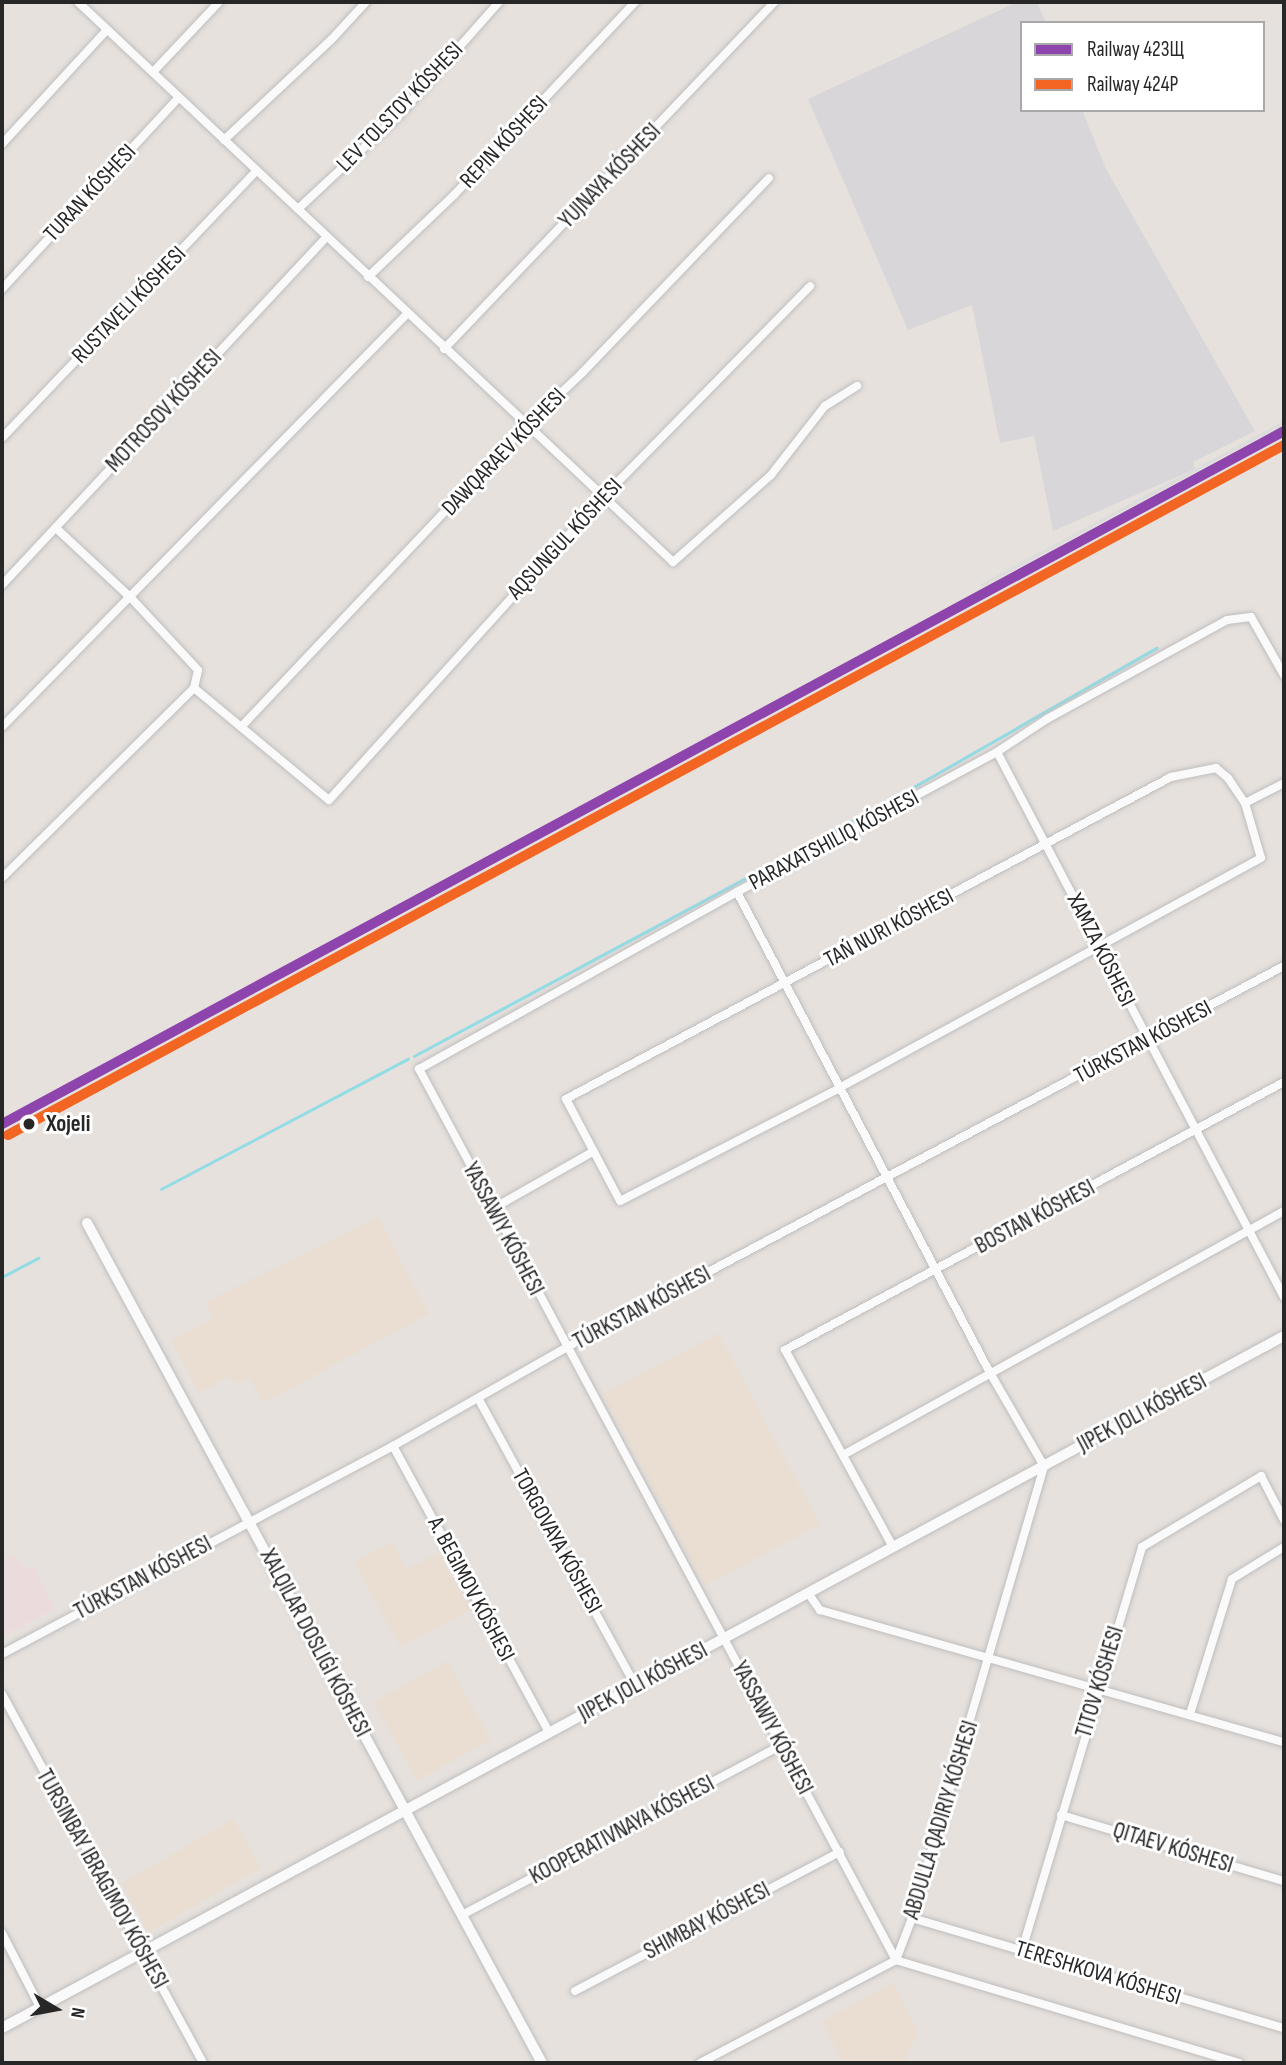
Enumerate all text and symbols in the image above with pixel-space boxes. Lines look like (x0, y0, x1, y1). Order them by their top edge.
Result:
legend (1020, 21, 1265, 112)
street label: LEV TOLSTOY KÓSHESI (331, 36, 469, 178)
text: Railway 423Щ (1087, 37, 1184, 62)
text: Railway 424Р (1087, 72, 1178, 97)
street label: REPIN KÓSHESI (454, 90, 554, 194)
street label: YUJNAYA KÓSHESI (553, 118, 667, 234)
street label: TURAN KÓSHESI (38, 139, 142, 247)
street label: RUSTAVELI KÓSHESI (66, 241, 192, 369)
street label: MOTROSOV KÓSHESI (100, 344, 228, 478)
street label: DAWQARAEV KÓSHESI (436, 382, 572, 522)
street label: AQSUNGUL KÓSHESI (502, 473, 628, 605)
street label: PARAXATSHILIQ KÓSHESI (744, 784, 924, 896)
street label: TAŃ NURI KÓSHESI (820, 882, 958, 974)
street label: XAMZA KÓSHESI (1061, 889, 1141, 1011)
street label: TÚRKSTAN KÓSHESI (1070, 994, 1216, 1090)
place label: Xojeli (46, 1110, 90, 1138)
marker: Xojeli (18, 1113, 40, 1135)
street label: YASSAWIY KÓSHESI (456, 1158, 550, 1300)
street label: BOSTAN KÓSHESI (970, 1174, 1100, 1260)
street label: TÚRKSTAN KÓSHESI (569, 1260, 715, 1356)
street label: JIPEK JOLI KÓSHESI (1073, 1367, 1211, 1459)
street label: TORGOVAYA KÓSHESI (506, 1464, 608, 1618)
street label: A. BEGIMOV KÓSHESI (421, 1512, 521, 1666)
street label: TÚRKSTAN KÓSHESI (70, 1530, 216, 1626)
street label: XALQILAR DOSLIǴI KÓSHESI (254, 1544, 376, 1742)
street label: TITOV KÓSHESI (1070, 1623, 1130, 1741)
street label: JIPEK JOLI KÓSHESI (574, 1636, 712, 1728)
street label: YASSAWIY KÓSHESI (725, 1657, 819, 1799)
street label: ABDULLA QADIRIY KÓSHESI (898, 1718, 984, 1922)
street label: TURSINBAY IBRAGIMOV KÓSHESI (30, 1764, 174, 1994)
street label: KOOPERATIVNAYA KÓSHESI (525, 1770, 719, 1890)
street label: QITAEV KÓSHESI (1109, 1817, 1237, 1879)
street label: SHIMBAY KÓSHESI (639, 1876, 775, 1966)
street label: TERESHKOVA KÓSHESI (1012, 1935, 1184, 2011)
north arrow (21, 1974, 91, 2044)
text: N (65, 2006, 89, 2020)

